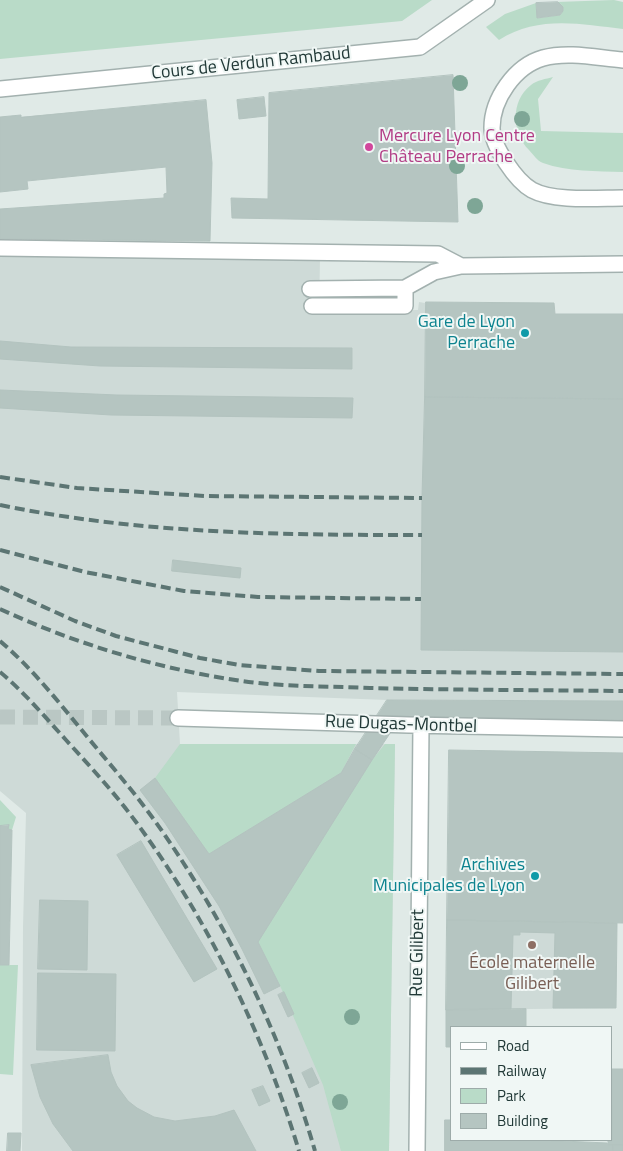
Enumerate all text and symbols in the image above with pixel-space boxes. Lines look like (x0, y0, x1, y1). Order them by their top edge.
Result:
street label: Cours de Verdun Rambaud (150, 43, 352, 85)
place label: Mercure Lyon Centre Château Perrache (379, 126, 535, 168)
marker: Mercure Lyon Centre Château Perrache (363, 141, 375, 153)
place label: Gare de Lyon Perrache (418, 312, 515, 354)
marker: Gare de Lyon Perrache (519, 327, 531, 339)
street label: Rue Dugas-Montbel (325, 712, 477, 738)
place label: Archives Municipales de Lyon (373, 855, 525, 898)
marker: Archives Municipales de Lyon (529, 870, 541, 882)
street label: Rue Gilibert (406, 909, 430, 997)
marker: École maternelle Gilibert (526, 939, 538, 951)
place label: École maternelle Gilibert (469, 953, 595, 996)
legend (450, 1026, 613, 1141)
text: Road (497, 1034, 529, 1057)
text: Railway (497, 1059, 547, 1082)
text: Park (497, 1084, 526, 1107)
text: Building (497, 1109, 548, 1132)

